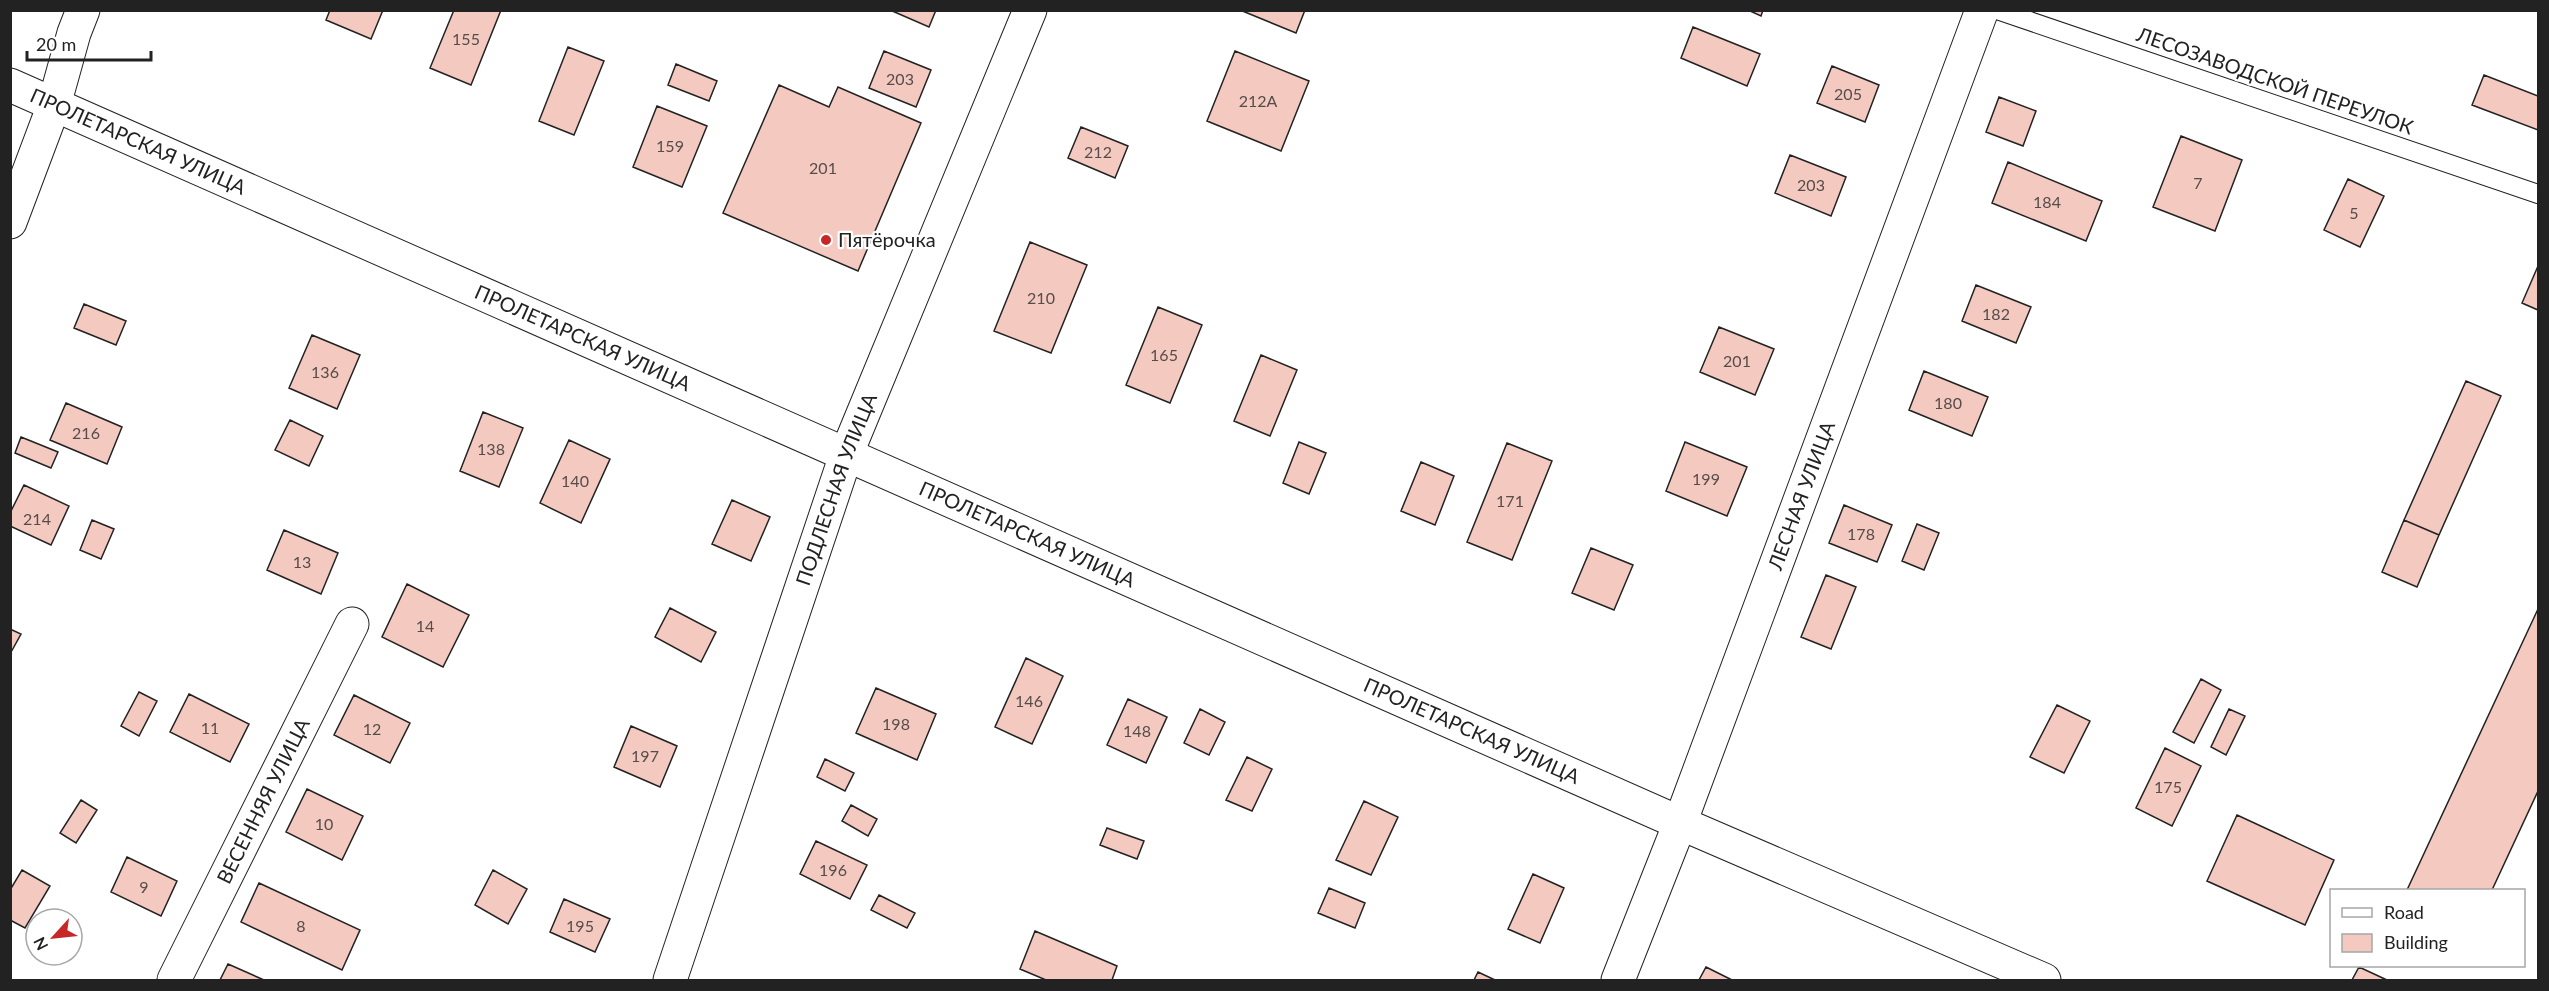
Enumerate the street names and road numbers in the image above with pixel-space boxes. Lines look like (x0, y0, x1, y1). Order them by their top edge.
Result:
street label: ЛЕСОЗАВОДСКОЙ ПЕРЕУЛОК (2133, 21, 2417, 139)
street label: ПРОЛЕТАРСКАЯ УЛИЦА (27, 83, 251, 199)
street label: ПРОЛЕТАРСКАЯ УЛИЦА (471, 279, 695, 395)
street label: ПОДЛЕСНАЯ УЛИЦА (790, 389, 881, 588)
street label: ЛЕСНАЯ УЛИЦА (1762, 417, 1839, 574)
street label: ПРОЛЕТАРСКАЯ УЛИЦА (916, 475, 1140, 592)
street label: ПРОЛЕТАРСКАЯ УЛИЦА (1360, 672, 1584, 788)
street label: ВЕСЕННЯЯ УЛИЦА (211, 714, 314, 887)

